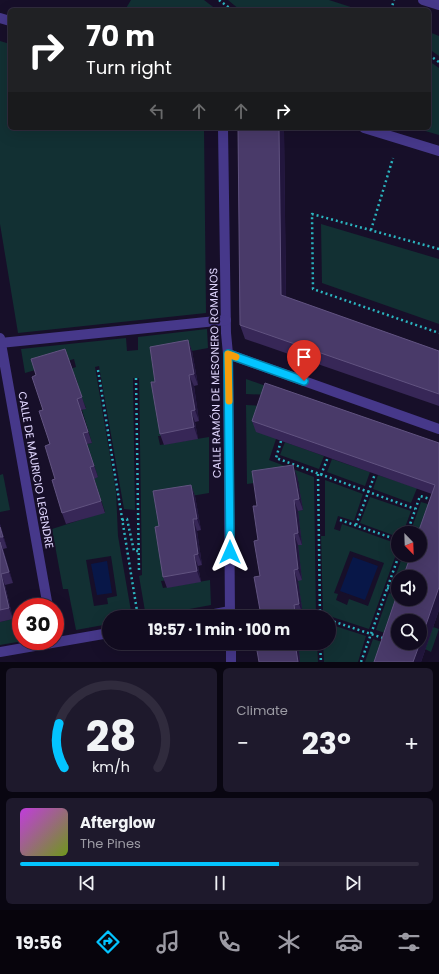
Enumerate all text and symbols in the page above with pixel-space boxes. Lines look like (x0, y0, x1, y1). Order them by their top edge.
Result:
text: 70 m (86, 17, 155, 56)
icon: right (20, 24, 72, 76)
text: Turn right (86, 55, 172, 80)
icon: left (146, 100, 168, 122)
icon: ahead (188, 100, 210, 122)
icon: ahead (230, 100, 252, 122)
icon: right (272, 100, 294, 122)
street label: CALLE RAMÓN DE MESONERO ROMANOS (205, 268, 225, 478)
pin (287, 340, 321, 381)
icon: arrive (293, 346, 315, 368)
street label: CALLE DE MAURICIO LEGENDRE (14, 390, 58, 550)
north arrow (391, 526, 427, 562)
map controls (391, 526, 427, 650)
position arrow (209, 531, 251, 573)
button: sound (391, 570, 427, 606)
speed limit sign: 30 (12, 598, 64, 650)
button: search (391, 614, 427, 650)
text: 19:57 · 1 min · 100 m (148, 619, 290, 640)
text: Climate (237, 701, 288, 720)
text: 28 (86, 707, 137, 766)
text: 23° (302, 722, 351, 765)
text: − (237, 728, 249, 759)
text: + (404, 728, 419, 759)
text: km/h (92, 757, 130, 777)
text: Afterglow (80, 812, 155, 833)
text: The Pines (80, 834, 141, 853)
icon: previous (76, 872, 98, 894)
icon: pause (209, 872, 231, 894)
icon: next (342, 872, 364, 894)
icon: directions (94, 928, 122, 956)
icon: music (154, 928, 182, 956)
icon: phone (215, 928, 243, 956)
icon: climate (275, 928, 303, 956)
icon: car (335, 928, 363, 956)
icon: filters (395, 928, 423, 956)
text: 19:56 (16, 930, 62, 955)

